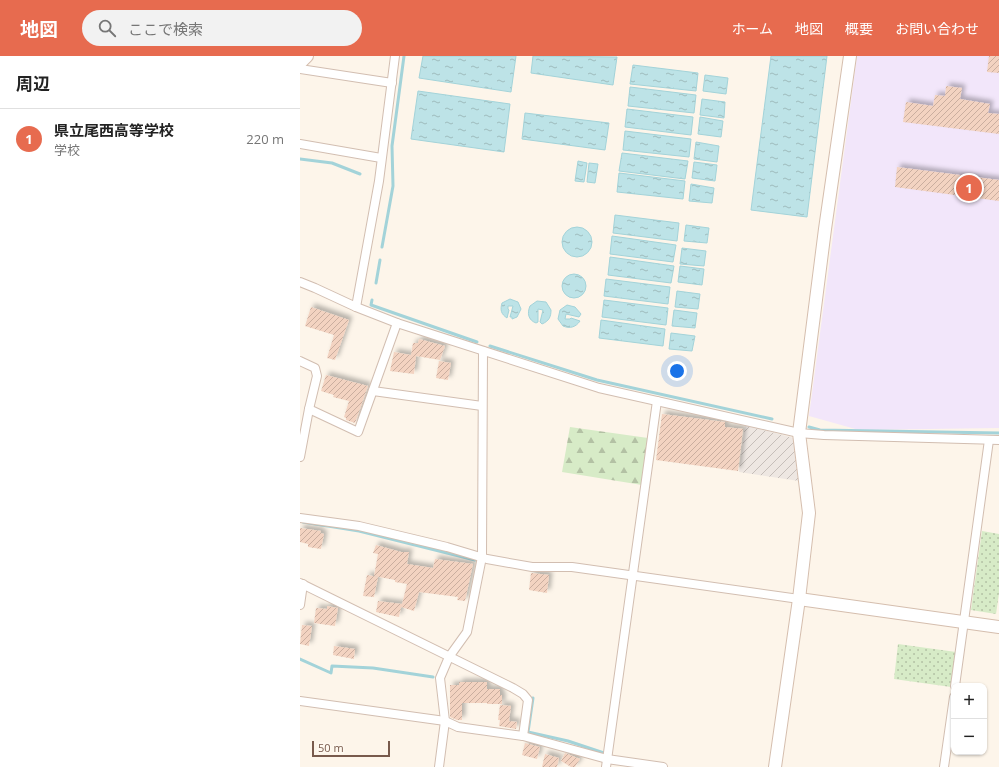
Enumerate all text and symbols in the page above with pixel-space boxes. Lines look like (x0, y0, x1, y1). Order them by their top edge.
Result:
search box (82, 10, 362, 46)
text: 地図 (20, 16, 58, 42)
icon: search (96, 17, 118, 39)
text: ここで検索 (128, 19, 203, 39)
text: ホーム (731, 19, 773, 38)
text: 地図 (795, 19, 823, 38)
text: 概要 (845, 19, 873, 38)
text: お問い合わせ (895, 19, 979, 38)
text: 周辺 (16, 72, 50, 95)
text: 県立尾西高等学校 (54, 120, 174, 140)
text: 1 (25, 130, 33, 148)
text: 220 m (246, 130, 284, 148)
text: 学校 (54, 141, 80, 159)
pin: 1 (956, 173, 982, 203)
your location (667, 361, 687, 381)
map controls (951, 683, 987, 755)
button: + (951, 683, 987, 719)
button: − (951, 719, 987, 755)
scale bar (312, 739, 390, 758)
text: 50 m (318, 740, 344, 755)

